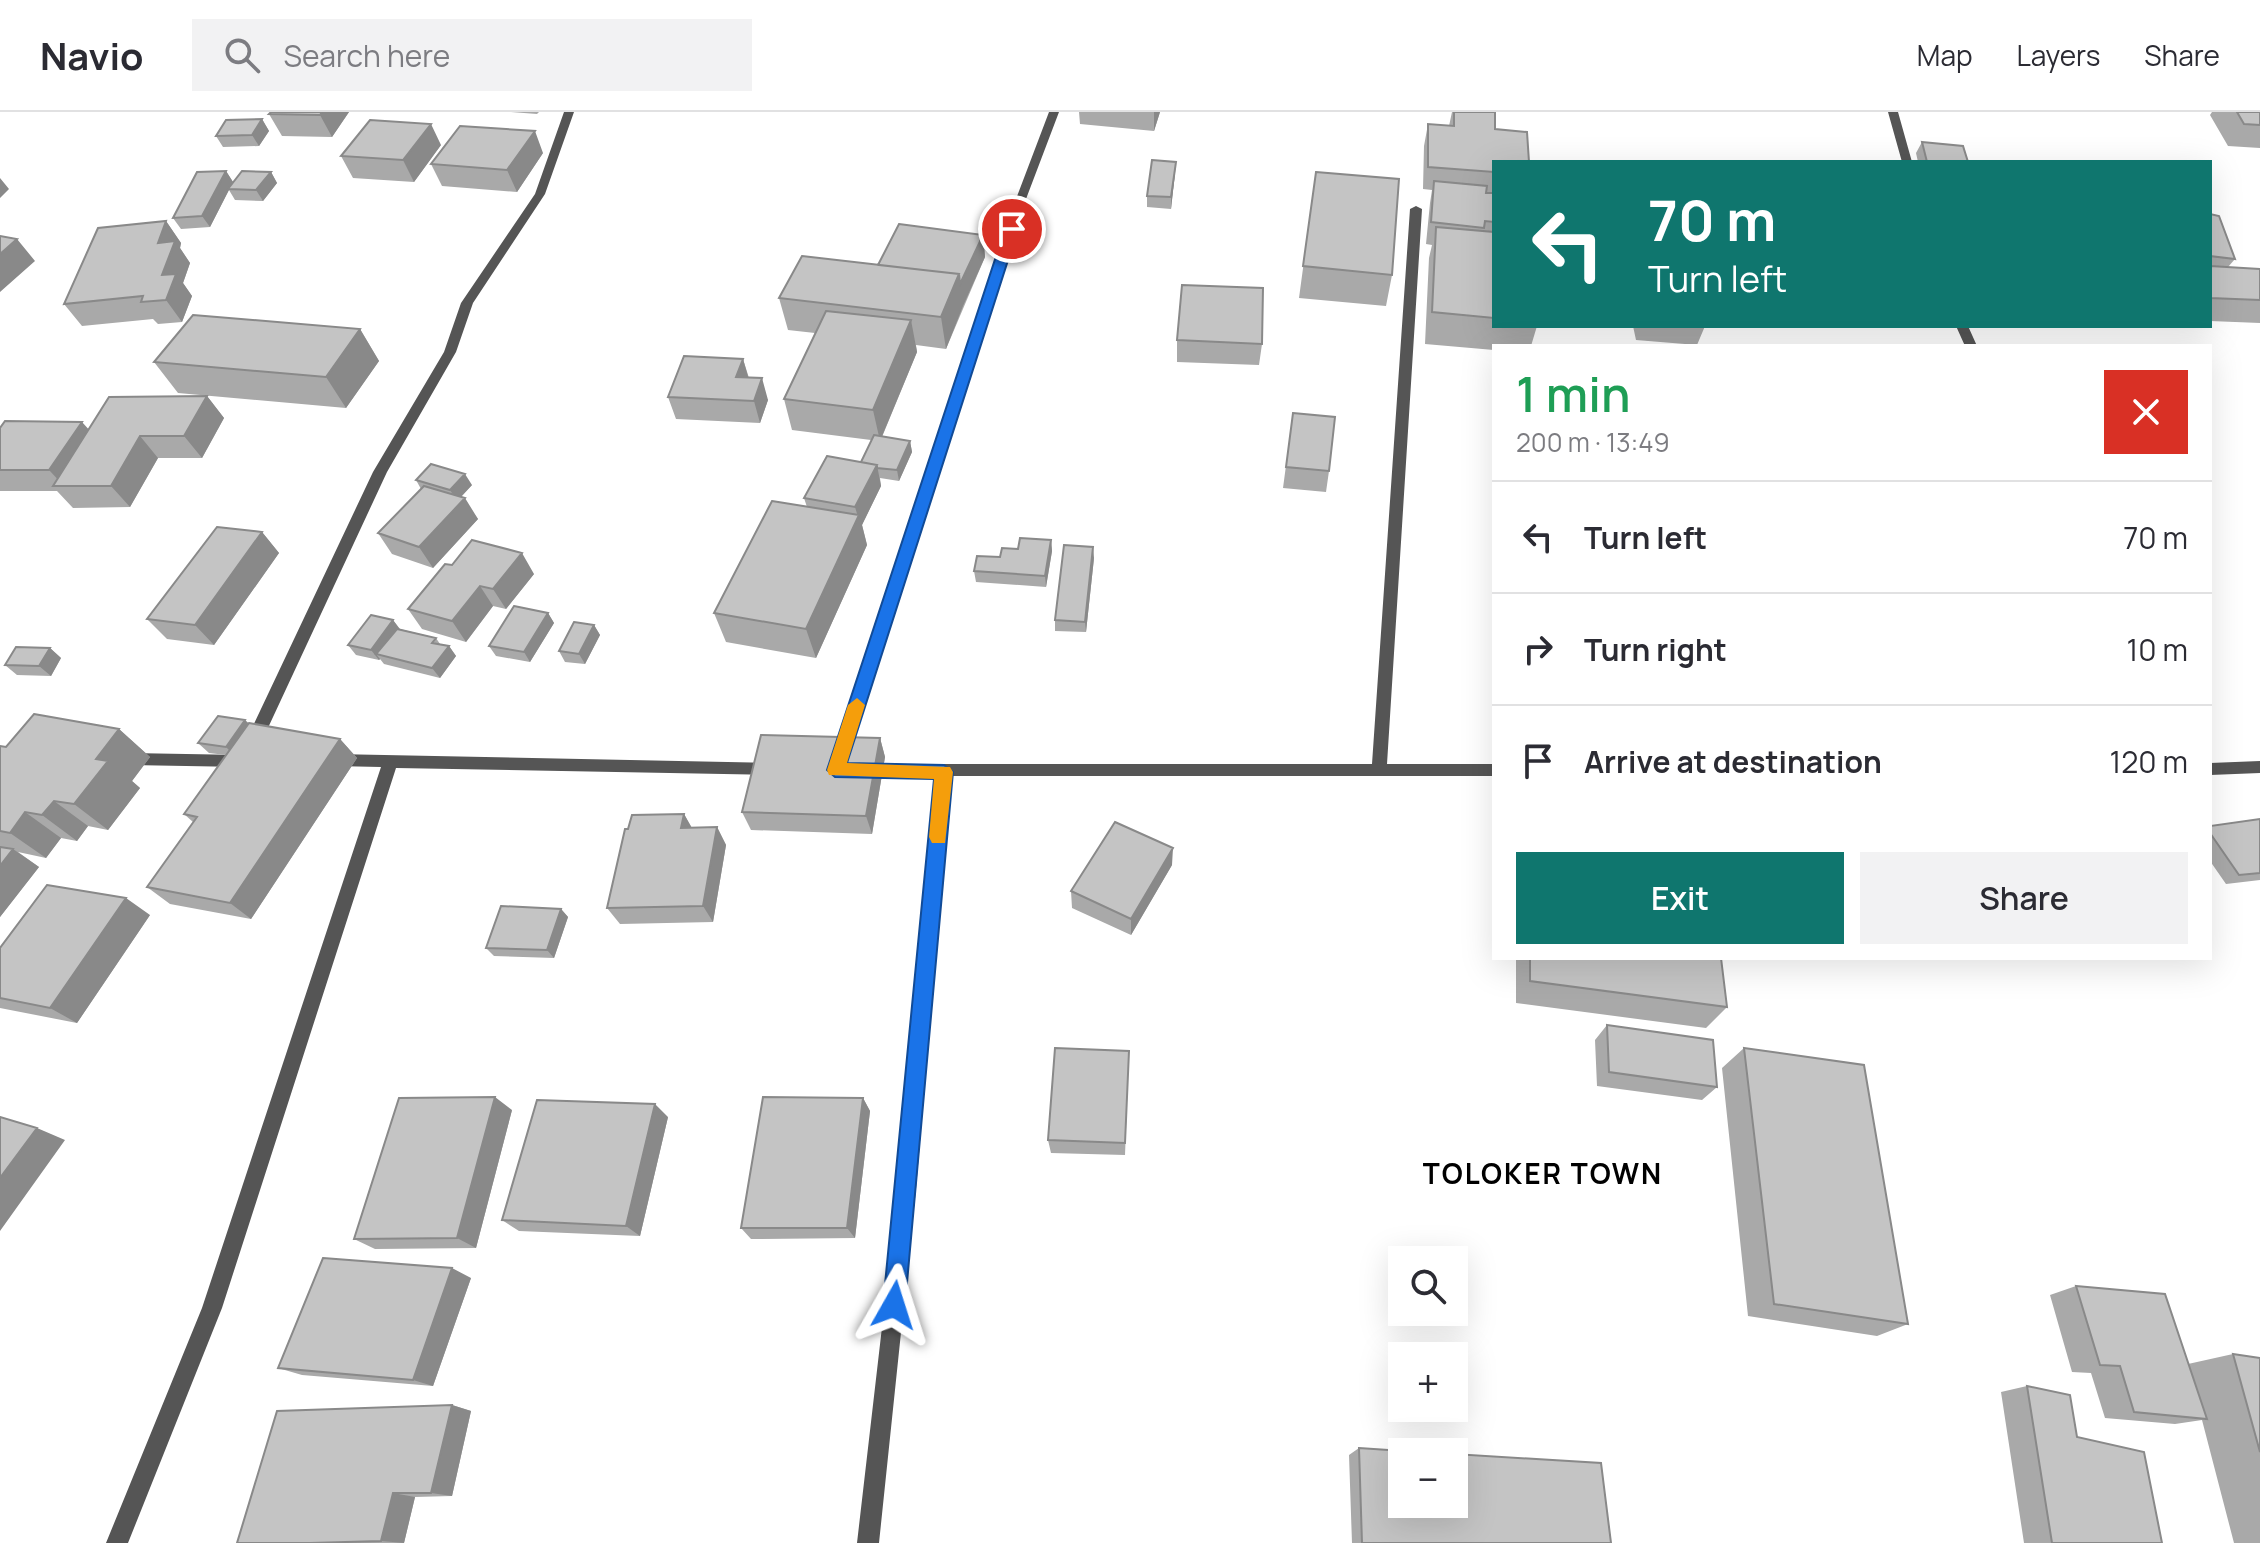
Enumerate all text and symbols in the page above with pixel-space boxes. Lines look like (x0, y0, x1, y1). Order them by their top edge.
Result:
search box (192, 19, 752, 91)
text: Navio (40, 29, 144, 81)
icon: search (220, 33, 264, 77)
text: Search here (284, 35, 450, 76)
text: Map (1917, 36, 1973, 74)
text: Layers (2017, 36, 2100, 74)
text: Share (2144, 36, 2220, 74)
text: 70 m (1648, 181, 1776, 258)
icon: left (1516, 192, 1620, 296)
pin (978, 195, 1046, 263)
icon: arrive (990, 207, 1034, 251)
text: Turn left (1648, 254, 1787, 303)
text: 1 min (1516, 361, 1630, 426)
button: close (2104, 370, 2188, 454)
text: 200 m · 13:49 (1516, 424, 1670, 460)
icon: left (1516, 515, 1560, 559)
text: Turn left (1584, 517, 1707, 558)
text: 70 m (2123, 517, 2188, 558)
icon: right (1516, 627, 1560, 671)
text: Turn right (1584, 629, 1727, 670)
text: 10 m (2127, 629, 2188, 670)
icon: arrive (1516, 739, 1560, 783)
text: Arrive at destination (1584, 741, 1882, 782)
text: 120 m (2109, 741, 2188, 782)
button: Exit (1516, 852, 1844, 944)
button: Share (1860, 852, 2188, 944)
district label: TOLOKER TOWN (1423, 1154, 1663, 1192)
map controls (1388, 1246, 1468, 1518)
button: search (1388, 1246, 1468, 1326)
position arrow (852, 1263, 936, 1347)
button: + (1388, 1342, 1468, 1422)
button: − (1388, 1438, 1468, 1518)

